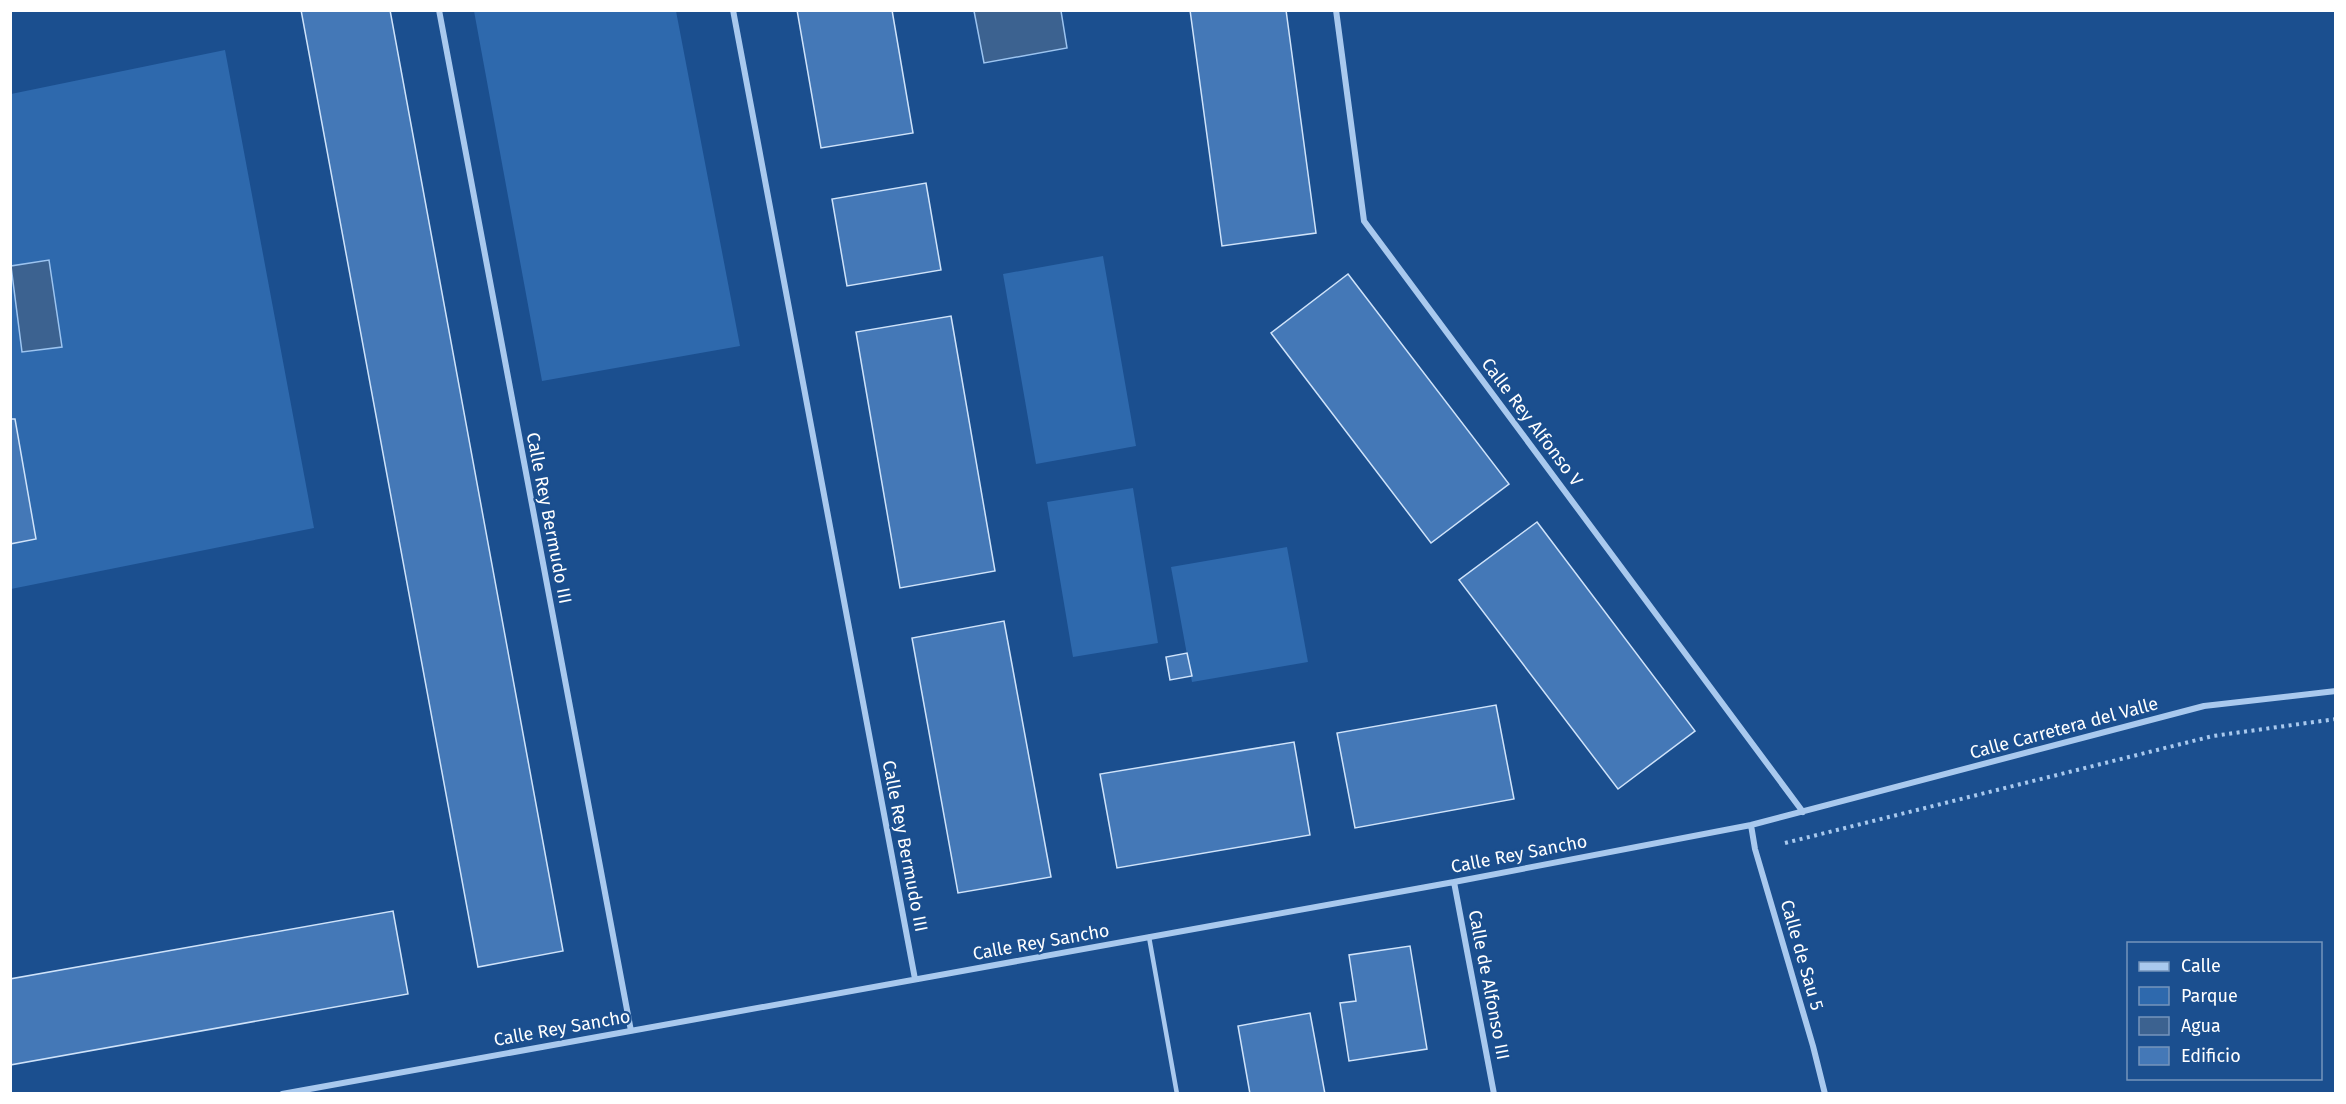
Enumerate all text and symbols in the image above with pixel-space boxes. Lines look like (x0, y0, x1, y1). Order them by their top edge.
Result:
street label: Calle Rey Alfonso V (1477, 354, 1587, 490)
street label: Calle Rey Bermudo III (522, 430, 576, 606)
street label: Calle Carretera del Valle (1967, 692, 2161, 764)
street label: Calle Rey Bermudo III (878, 758, 932, 934)
street label: Calle Rey Sancho (1449, 830, 1589, 878)
street label: Calle de Sau 5 (1776, 897, 1828, 1013)
street label: Calle de Alfonso III (1464, 908, 1514, 1062)
street label: Calle Rey Sancho (971, 919, 1111, 965)
legend (2127, 942, 2322, 1080)
text: Calle (2181, 955, 2221, 977)
text: Parque (2181, 985, 2238, 1007)
street label: Calle Rey Sancho (492, 1005, 632, 1051)
text: Agua (2181, 1015, 2221, 1037)
text: Edificio (2181, 1045, 2241, 1067)

